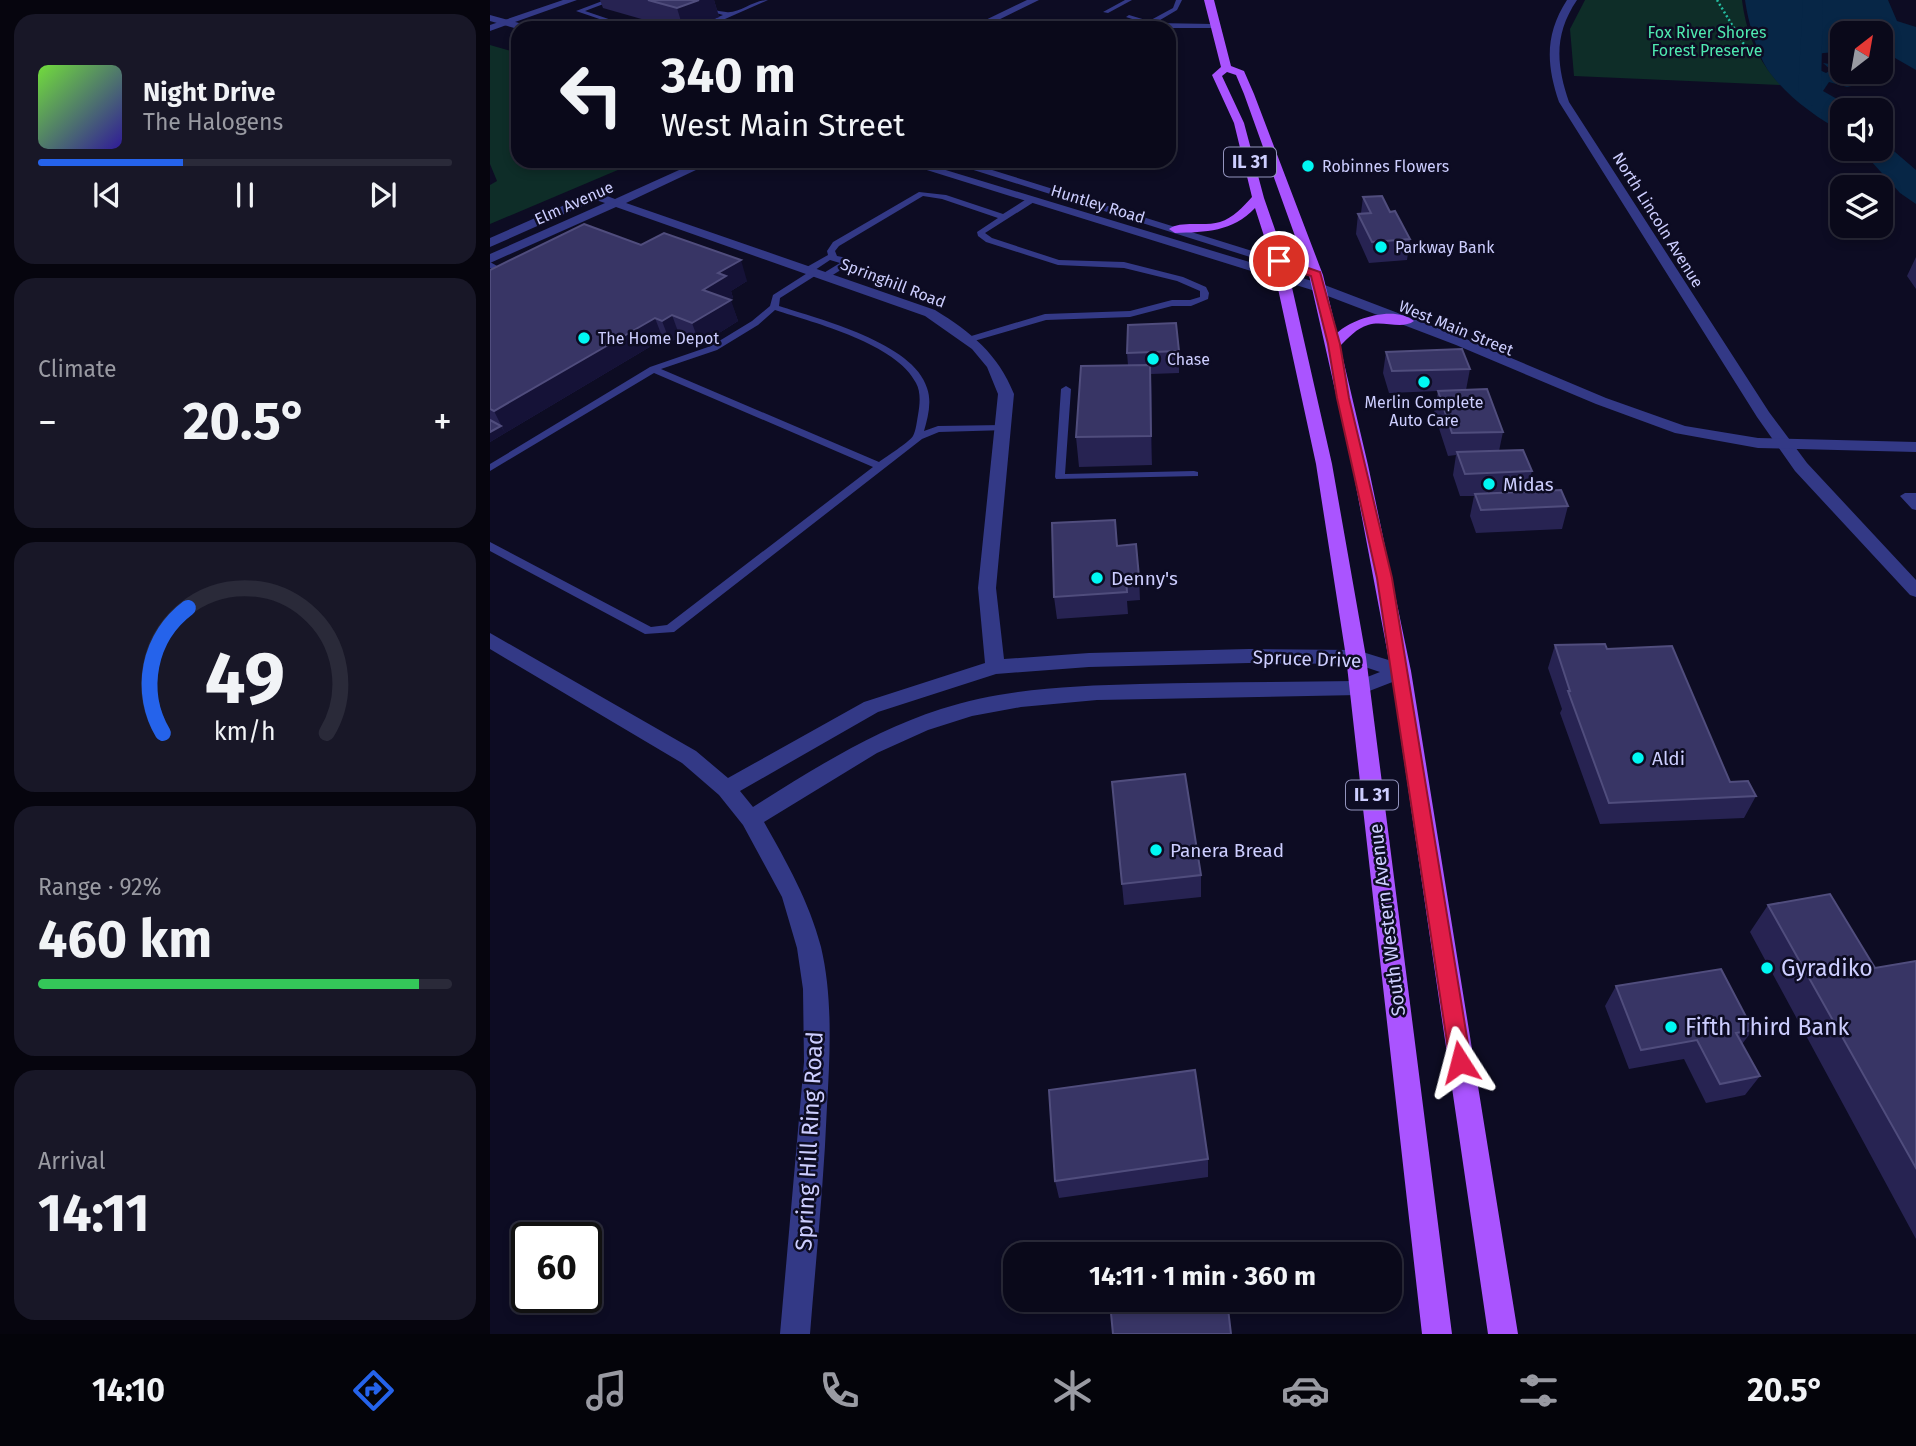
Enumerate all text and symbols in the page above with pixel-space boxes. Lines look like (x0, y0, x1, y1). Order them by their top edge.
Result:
north arrow (1830, 21, 1894, 84)
map controls (1830, 21, 1893, 238)
park label: Fox River Shores Forest Preserve (1648, 23, 1766, 60)
text: 340 m (661, 46, 796, 105)
icon: left (546, 49, 637, 140)
text: Night Drive (143, 77, 275, 108)
button: sound (1830, 98, 1893, 161)
text: West Main Street (661, 106, 905, 144)
text: The Halogens (143, 108, 283, 136)
road number: IL 31 (1224, 148, 1276, 176)
street label: North Lincoln Avenue (1609, 149, 1707, 291)
place label: Robinnes Flowers (1322, 157, 1449, 176)
marker: Robinnes Flowers (1300, 158, 1316, 174)
button: layers (1830, 175, 1893, 238)
icon: previous (88, 176, 126, 214)
icon: pause (226, 176, 264, 214)
icon: next (364, 176, 402, 214)
street label: Elm Avenue (532, 177, 616, 229)
street label: Huntley Road (1049, 181, 1147, 227)
pin (1249, 231, 1309, 291)
place label: Parkway Bank (1395, 238, 1495, 257)
marker: Parkway Bank (1373, 239, 1389, 255)
icon: arrive (1260, 242, 1298, 280)
street label: Springhill Road (838, 254, 948, 312)
street label: West Main Street (1396, 296, 1516, 360)
place label: The Home Depot (598, 329, 719, 348)
marker: The Home Depot (576, 330, 592, 346)
place label: Chase (1167, 350, 1210, 369)
marker: Chase (1145, 351, 1161, 367)
text: Climate (38, 355, 117, 383)
marker: Merlin Complete Auto Care (1416, 374, 1432, 390)
text: 20.5° (183, 390, 307, 453)
place label: Merlin Complete Auto Care (1365, 393, 1483, 430)
text: − (38, 399, 57, 445)
text: + (433, 399, 452, 445)
place label: Midas (1503, 473, 1554, 496)
marker: Midas (1481, 476, 1497, 492)
place label: Denny's (1111, 567, 1178, 590)
marker: Denny's (1089, 570, 1105, 586)
text: 49 (205, 635, 285, 722)
street label: Spruce Drive (1252, 646, 1362, 672)
text: km/h (214, 717, 276, 747)
place label: Aldi (1652, 747, 1685, 770)
marker: Aldi (1630, 750, 1646, 766)
road number: IL 31 (1346, 780, 1398, 810)
street label: South Western Avenue (1364, 822, 1410, 1018)
place label: Panera Bread (1170, 839, 1284, 862)
marker: Panera Bread (1148, 842, 1164, 858)
text: Range · 92% (38, 873, 161, 901)
text: 460 km (38, 908, 212, 971)
place label: Gyradiko (1781, 954, 1873, 982)
marker: Gyradiko (1759, 960, 1775, 976)
place label: Fifth Third Bank (1685, 1013, 1849, 1041)
marker: Fifth Third Bank (1663, 1019, 1679, 1035)
position arrow (1423, 1025, 1497, 1099)
street label: Spring Hill Ring Road (789, 1031, 829, 1251)
text: Arrival (38, 1147, 105, 1175)
text: 14:11 (38, 1182, 150, 1245)
speed limit sign: 60 (511, 1222, 602, 1313)
text: 14:11 · 1 min · 360 m (1089, 1261, 1316, 1292)
icon: directions (349, 1366, 398, 1415)
icon: music (582, 1366, 631, 1415)
icon: phone (815, 1366, 864, 1415)
icon: climate (1048, 1366, 1097, 1415)
icon: car (1281, 1366, 1330, 1415)
icon: filters (1514, 1366, 1563, 1415)
text: 14:10 (92, 1371, 165, 1409)
text: 20.5° (1747, 1371, 1824, 1409)

